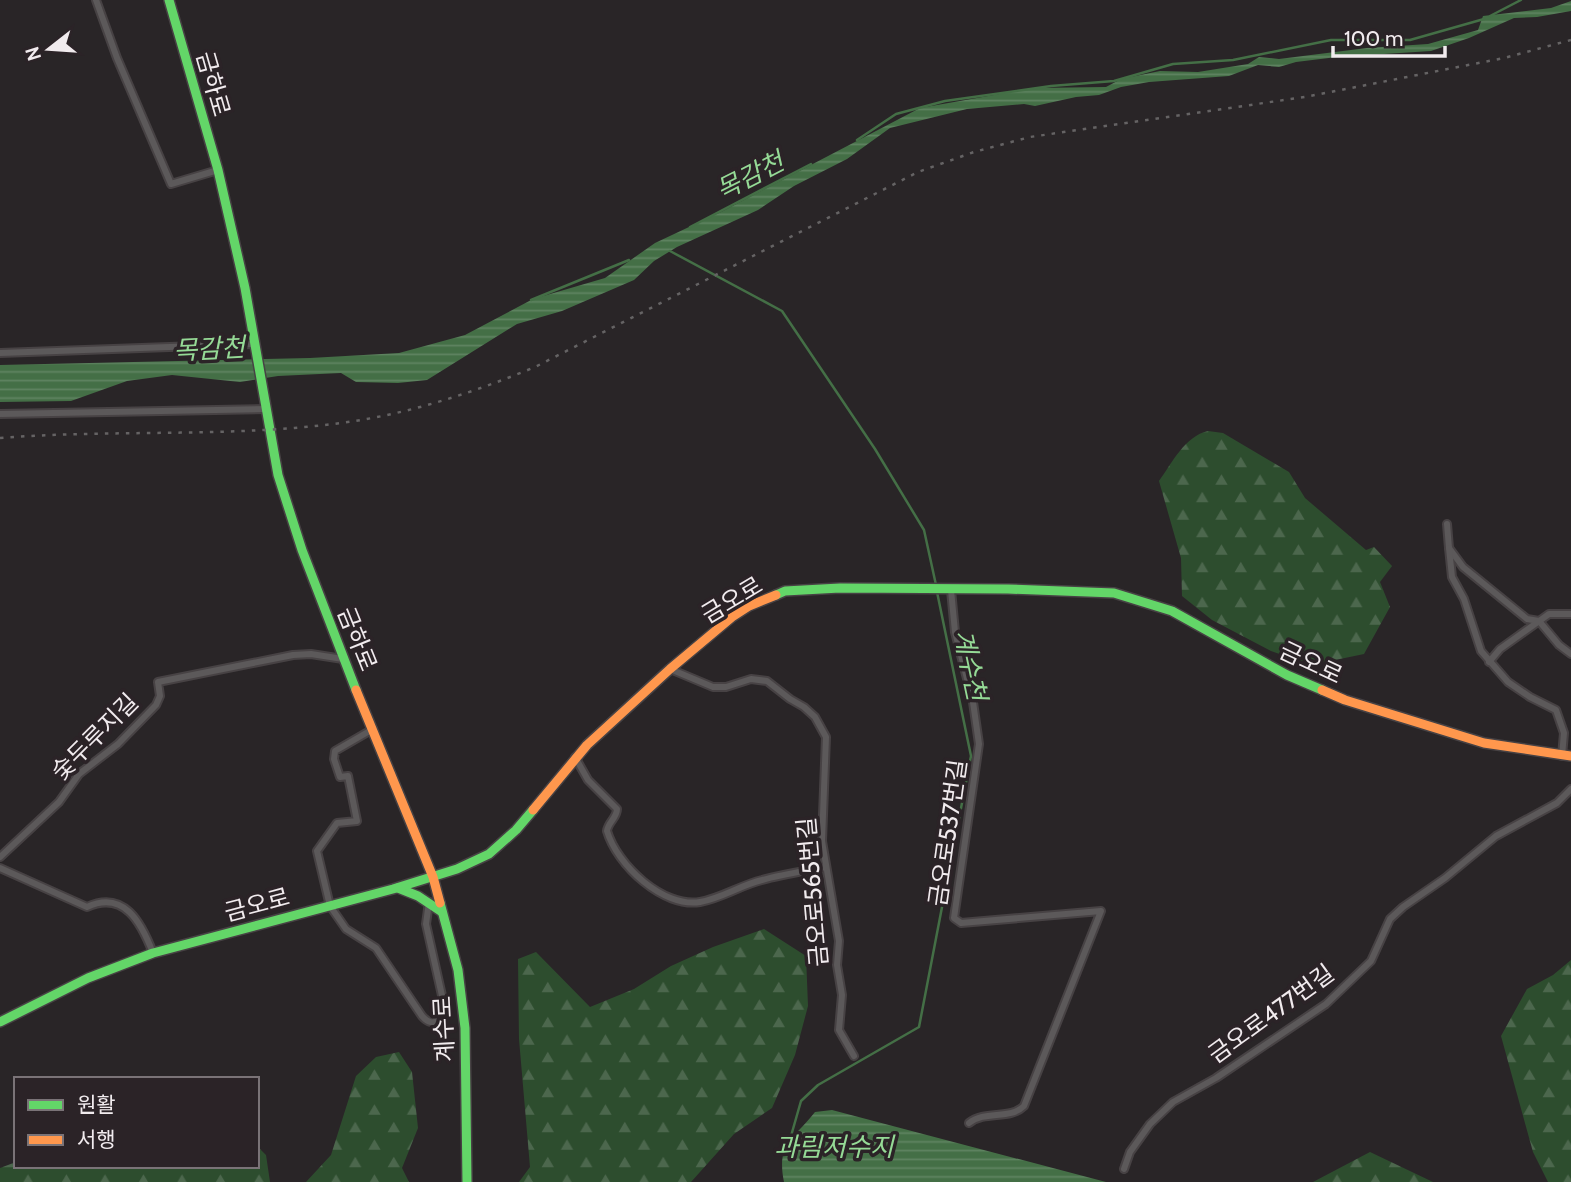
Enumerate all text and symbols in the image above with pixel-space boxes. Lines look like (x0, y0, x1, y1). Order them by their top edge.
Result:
north arrow (14, 14, 84, 84)
scale bar (1333, 14, 1445, 58)
text: 100 m (1344, 26, 1403, 51)
text: N (20, 44, 46, 64)
street label: 금하로 (190, 48, 237, 120)
water label: 목감천 (711, 144, 792, 207)
water label: 목감천 (172, 331, 249, 367)
street label: 금오로 (696, 570, 768, 629)
street label: 금하로 (332, 603, 383, 675)
water label: 계수천 (947, 627, 994, 706)
street label: 금오로 (1275, 635, 1347, 690)
street label: 숯두루지길 (45, 687, 144, 786)
street label: 금오로537번길 (923, 757, 972, 908)
street label: 금오로565번길 (792, 816, 833, 968)
street label: 금오로 (221, 882, 293, 927)
street label: 금오로477번길 (1202, 958, 1339, 1069)
street label: 계수로 (427, 995, 460, 1063)
legend (14, 1077, 259, 1168)
text: 원활 (77, 1092, 116, 1117)
text: 서행 (77, 1127, 116, 1152)
water label: 과림저수지 (774, 1131, 896, 1163)

